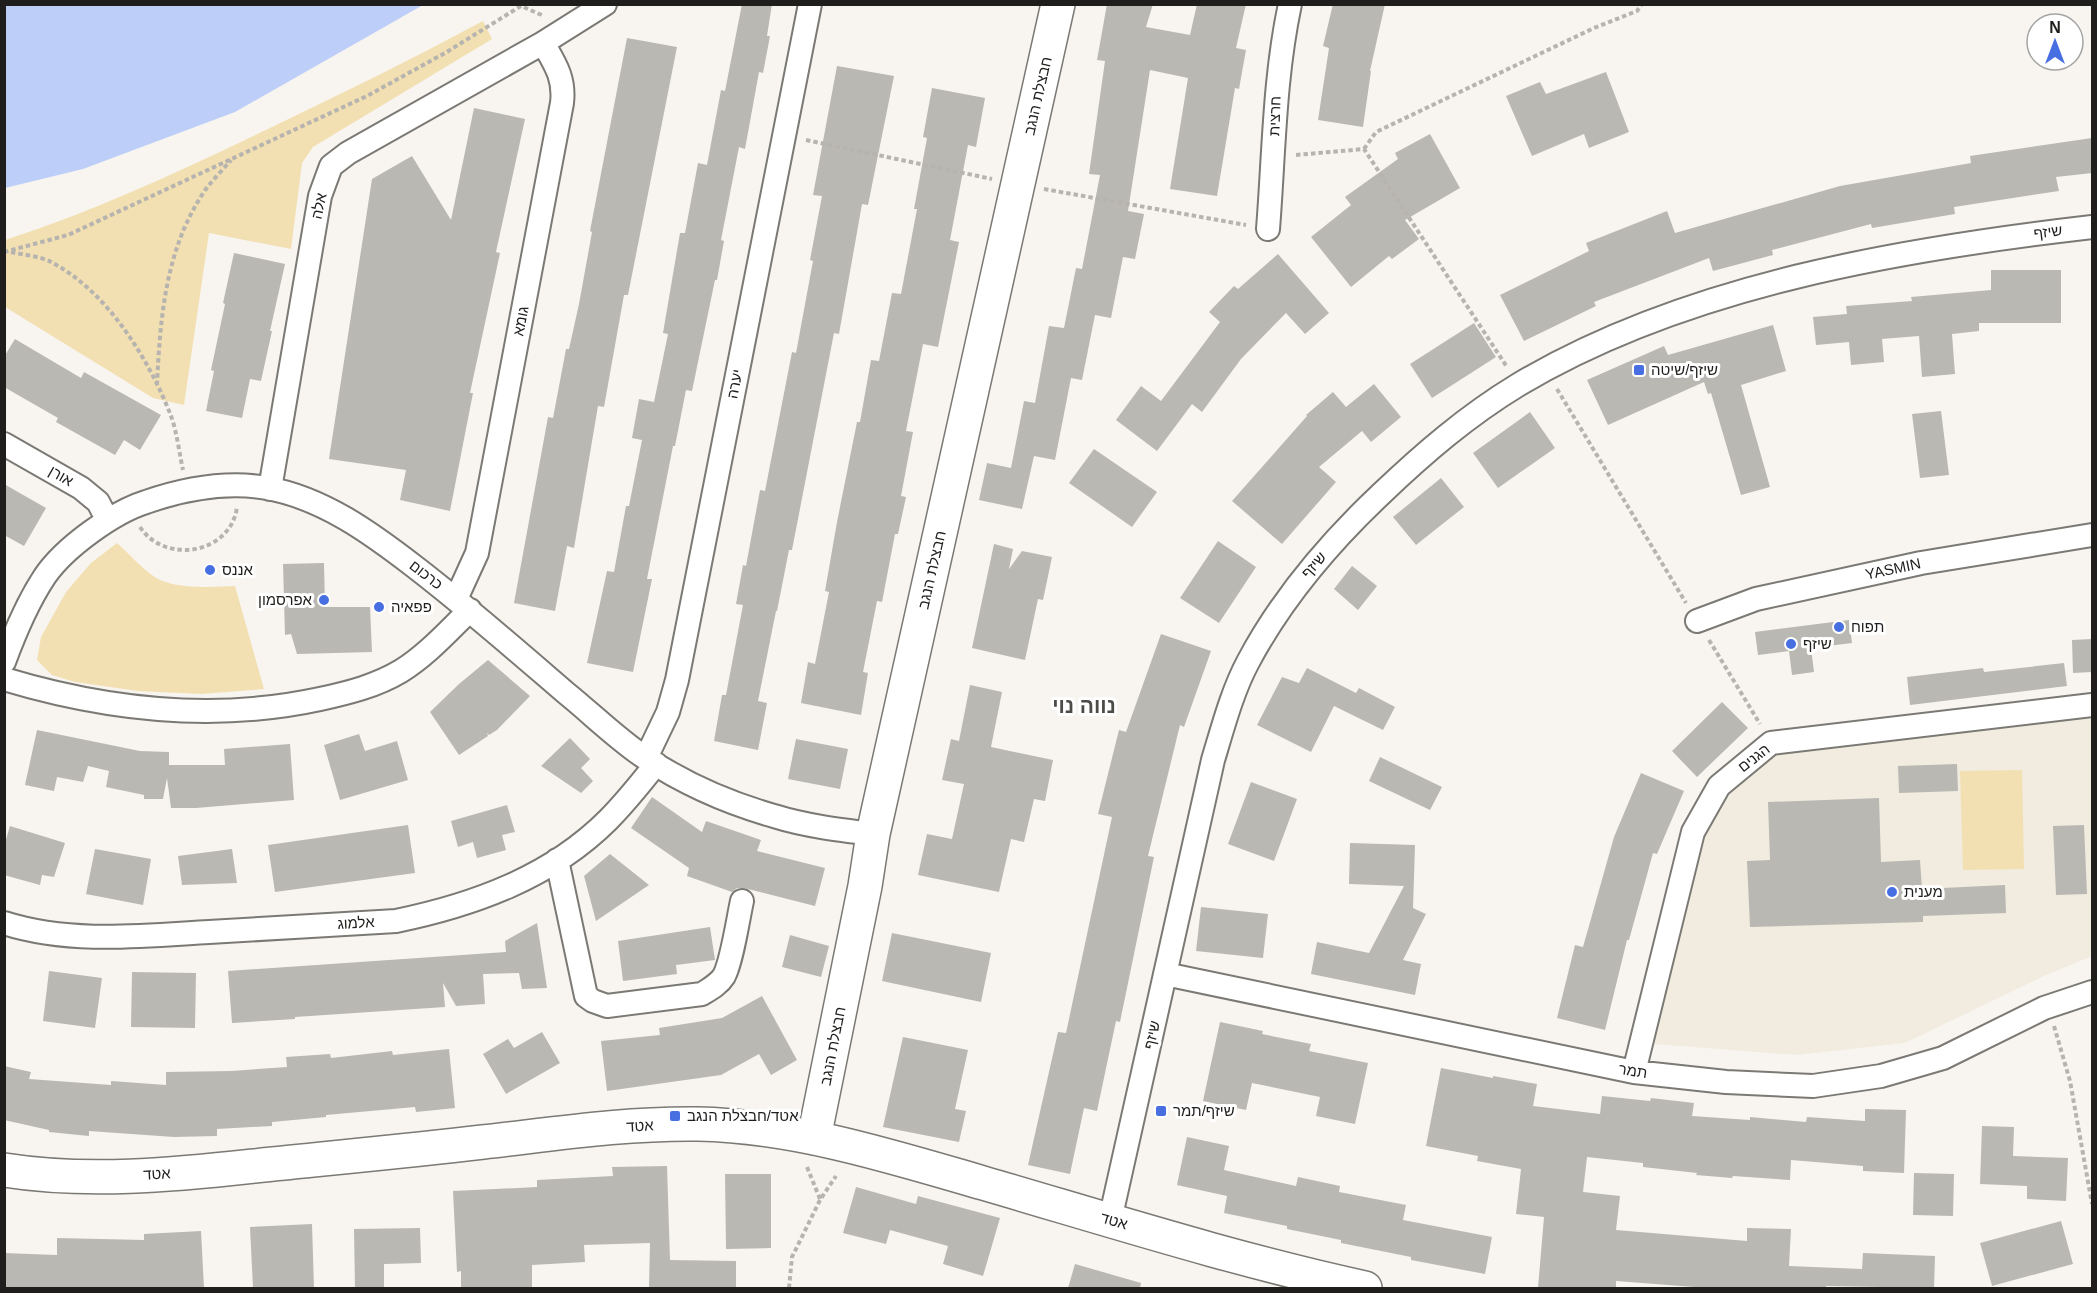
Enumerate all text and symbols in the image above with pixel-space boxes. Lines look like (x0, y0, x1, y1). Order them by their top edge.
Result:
north arrow (2025, 12, 2085, 72)
text: N (2049, 19, 2061, 36)
street label: חבצלת הנגב (1020, 55, 1055, 137)
street label: חרצית (1265, 96, 1284, 136)
street label: אלה (307, 191, 330, 221)
street label: שיזף (2033, 221, 2063, 242)
street label: גומא (509, 305, 532, 337)
place label: שיזף/שיטה (1651, 361, 1718, 378)
marker: שיזף/שיטה (1632, 363, 1646, 377)
street label: יערה (723, 368, 746, 400)
street label: אורן (46, 462, 77, 490)
street label: חבצלת הנגב (914, 529, 949, 611)
street label: שיזף (1298, 548, 1329, 581)
street label: YASMIN (1864, 554, 1922, 583)
street label: כרכום (406, 556, 446, 593)
place label: אננס (222, 561, 254, 578)
marker: אננס (203, 563, 217, 577)
place label: אפרסמון (258, 591, 313, 608)
marker: אפרסמון (317, 593, 331, 607)
place label: פפאיה (391, 598, 432, 615)
marker: פפאיה (372, 600, 386, 614)
place label: תפוח (1851, 618, 1884, 635)
marker: תפוח (1832, 620, 1846, 634)
place label: שיזף (1803, 635, 1832, 652)
marker: שיזף (1784, 637, 1798, 651)
district label: נווה נוי (1052, 694, 1116, 717)
street label: הגנים (1734, 740, 1773, 775)
place label: מענית (1904, 883, 1943, 900)
marker: מענית (1885, 885, 1899, 899)
street label: אלמוג (337, 913, 376, 932)
street label: חבצלת הנגב (817, 1005, 848, 1087)
street label: שיזף (1140, 1019, 1163, 1051)
street label: תמר (1618, 1060, 1649, 1081)
place label: שיזף/תמר (1173, 1102, 1235, 1119)
marker: שיזף/תמר (1154, 1104, 1168, 1118)
place label: אטד/חבצלת הנגב (687, 1107, 799, 1124)
marker: אטד/חבצלת הנגב (668, 1109, 682, 1123)
street label: אטד (626, 1116, 655, 1135)
street label: אטד (143, 1164, 172, 1183)
street label: אטד (1099, 1209, 1130, 1233)

